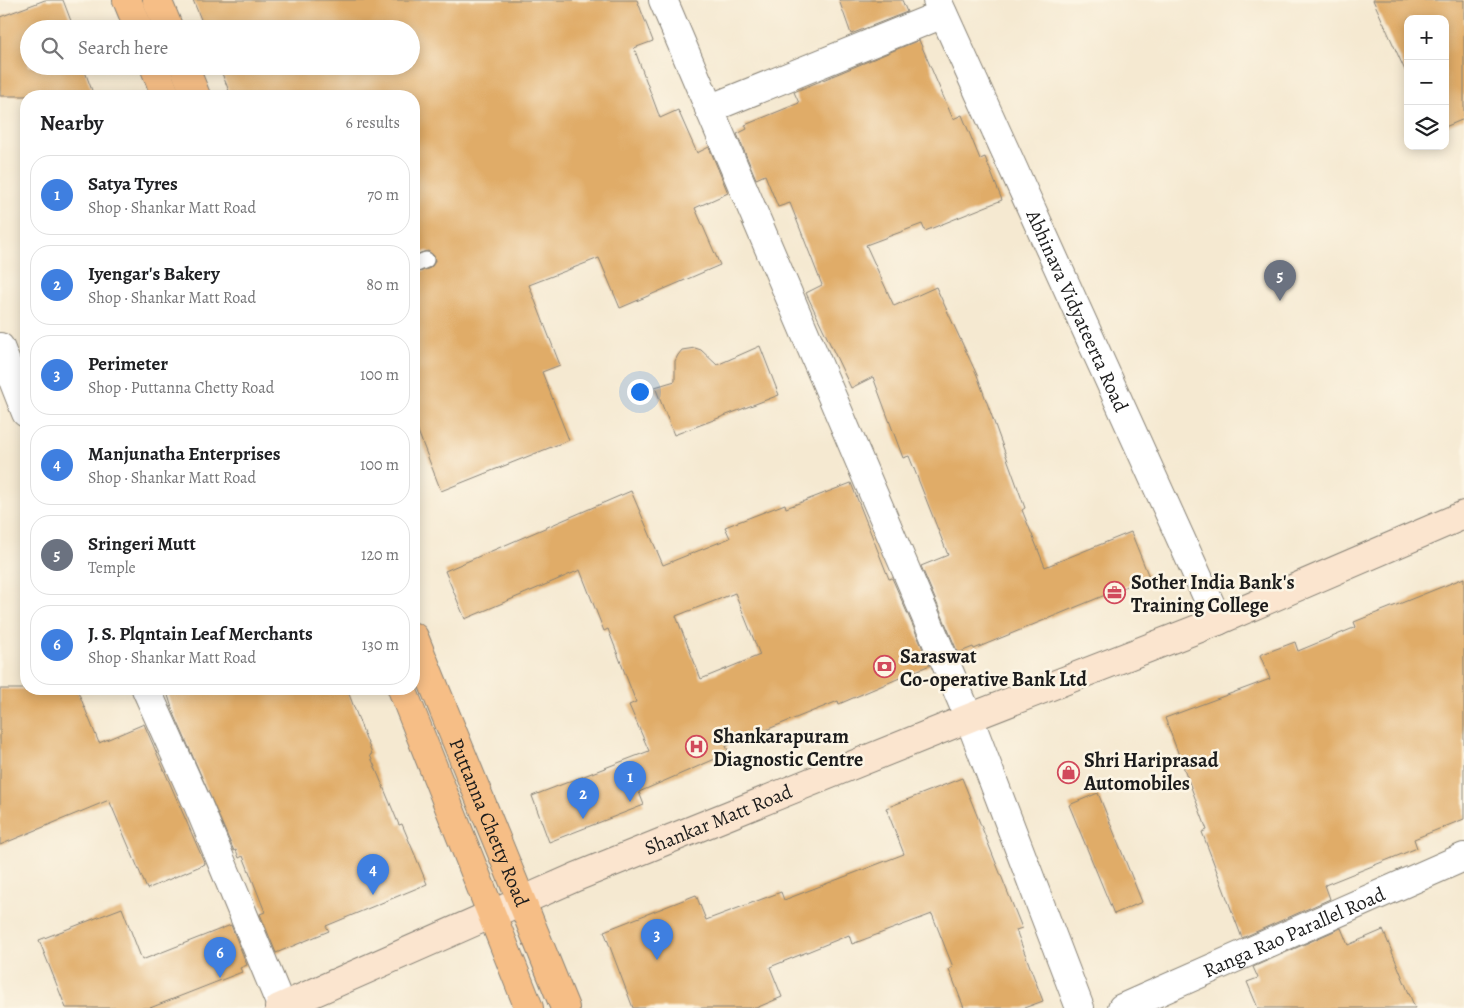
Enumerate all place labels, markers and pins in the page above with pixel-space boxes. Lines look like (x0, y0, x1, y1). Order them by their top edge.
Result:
pin: 5 (1264, 260, 1296, 301)
place label: Sother India Bank's Training College (1131, 569, 1295, 619)
office icon: Sother India Bank's Training College (1103, 581, 1127, 605)
place label: Saraswat Co-operative Bank Ltd (900, 643, 1087, 693)
bank icon: Saraswat Co-operative Bank Ltd (872, 655, 896, 679)
place label: Shankarapuram Diagnostic Centre (713, 723, 863, 773)
hospital icon: Shankarapuram Diagnostic Centre (685, 735, 709, 759)
place label: Shri Hariprasad Automobiles (1083, 747, 1219, 797)
shop icon: Shri Hariprasad Automobiles (1056, 760, 1080, 784)
pin: 1 (614, 761, 646, 802)
pin: 2 (567, 778, 599, 819)
pin: 4 (357, 854, 389, 895)
pin: 3 (641, 919, 673, 960)
pin: 6 (204, 937, 236, 978)

